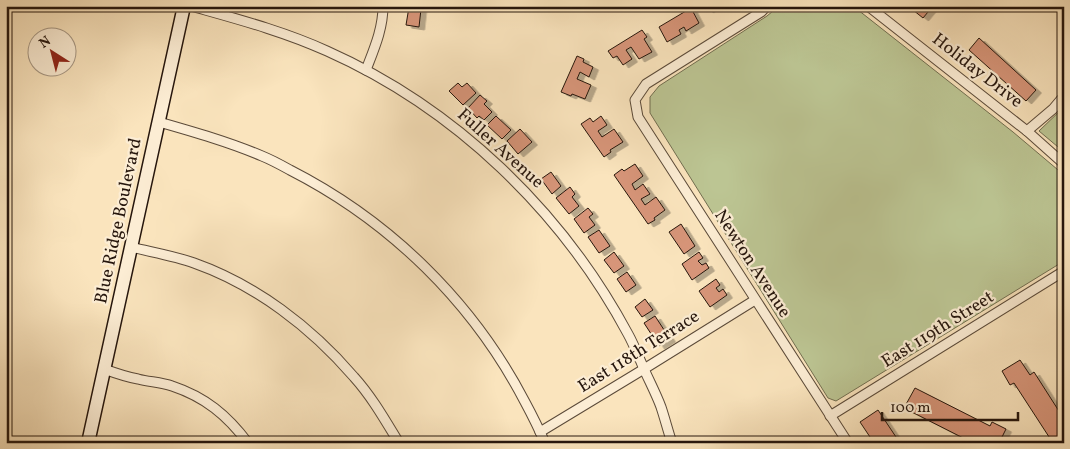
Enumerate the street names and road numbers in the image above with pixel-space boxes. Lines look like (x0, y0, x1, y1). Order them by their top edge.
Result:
street label: Holiday Drive (926, 28, 1028, 114)
street label: Fuller Avenue (451, 103, 549, 195)
street label: Blue Ridge Boulevard (89, 136, 149, 306)
street label: Newton Avenue (708, 205, 796, 323)
street label: East 119th Street (877, 285, 999, 375)
street label: East 118th Terrace (573, 305, 705, 399)

